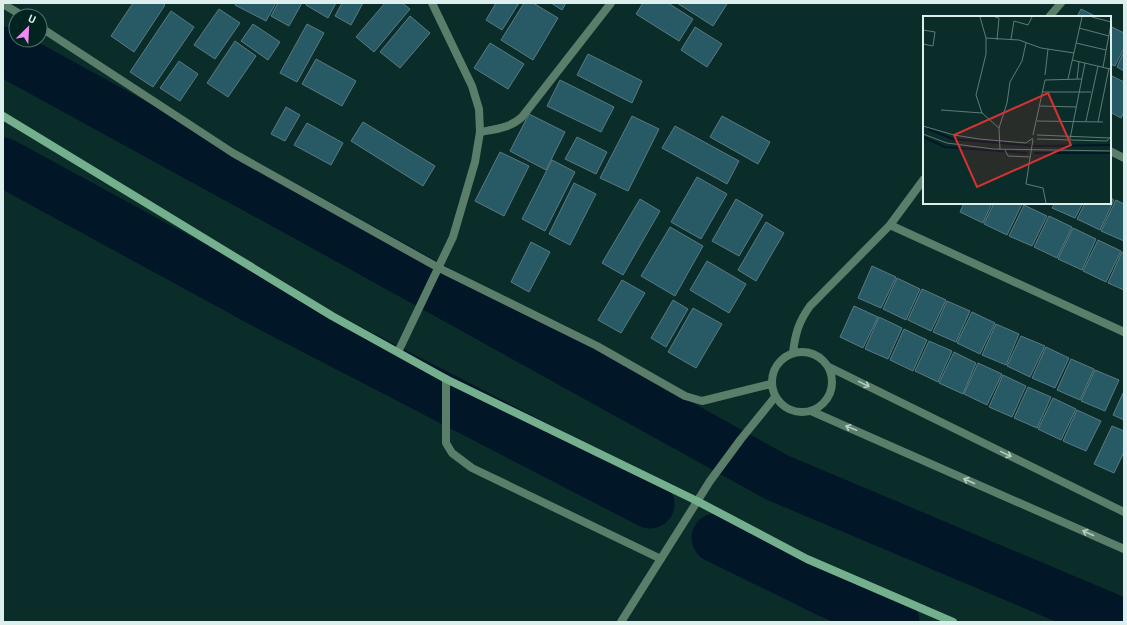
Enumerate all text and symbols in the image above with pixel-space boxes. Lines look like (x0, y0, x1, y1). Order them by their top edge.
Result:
north arrow (8, 8, 48, 48)
text: U (26, 10, 39, 28)
inset map (923, 16, 1111, 204)
one-way arrow (857, 381, 869, 388)
one-way arrow (845, 424, 857, 431)
one-way arrow (999, 450, 1011, 458)
one-way arrow (964, 476, 976, 484)
one-way arrow (1083, 529, 1095, 536)

